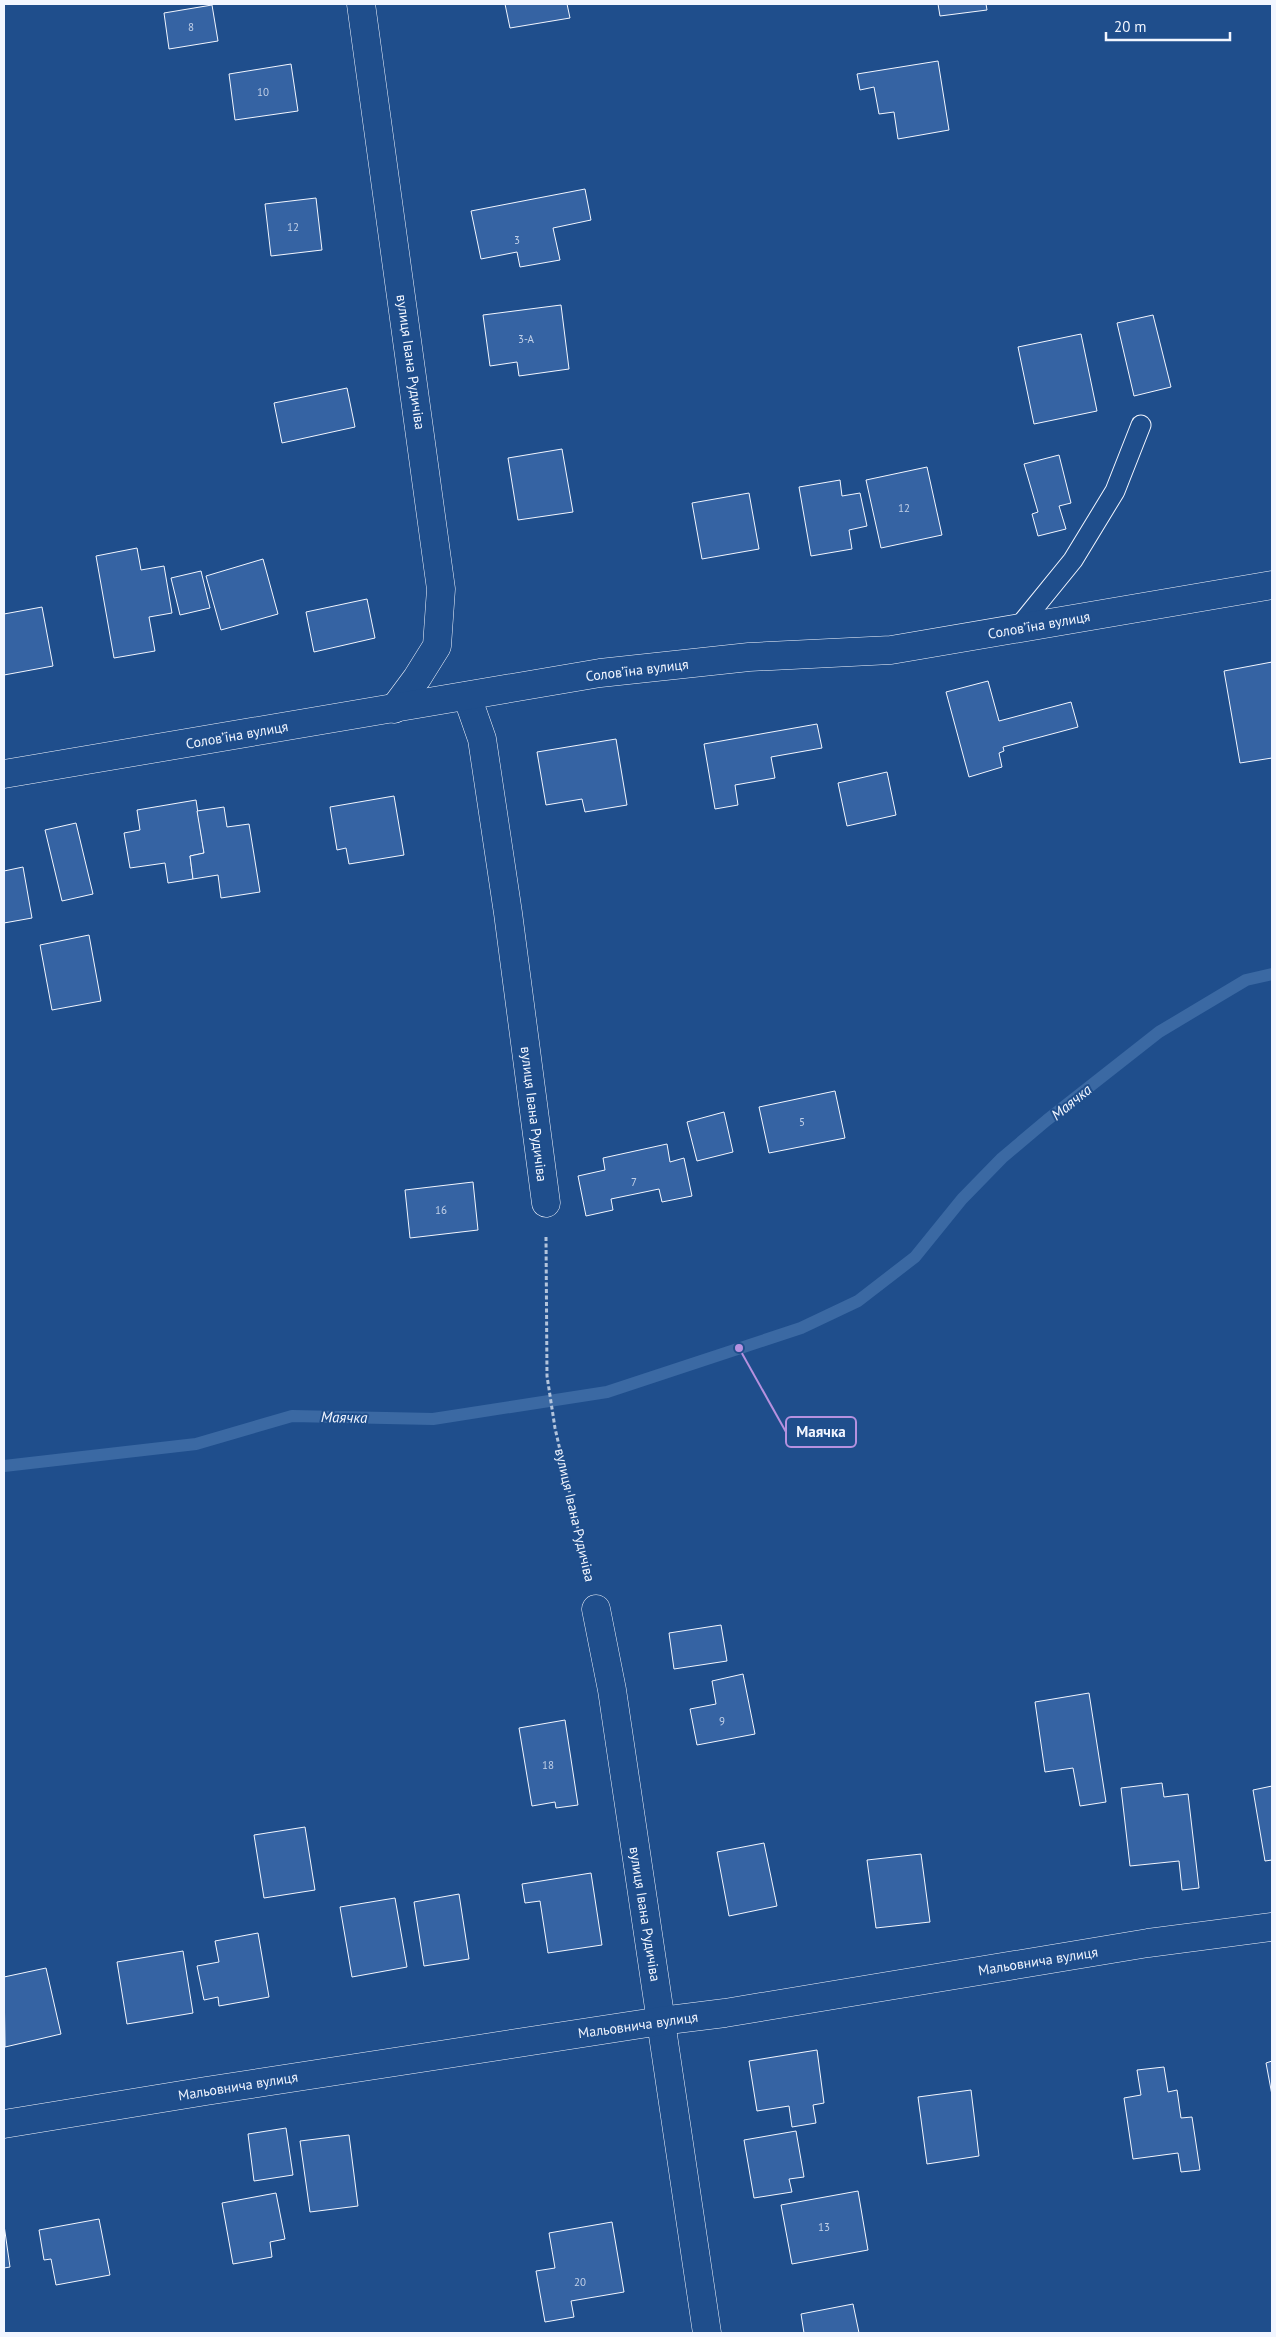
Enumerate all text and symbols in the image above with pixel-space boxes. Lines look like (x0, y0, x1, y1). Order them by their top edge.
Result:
scale bar (1106, 10, 1230, 42)
text: 20 m (1114, 17, 1147, 36)
house number: 8 (188, 20, 194, 34)
house number: 10 (257, 85, 269, 99)
house number: 12 (287, 220, 299, 234)
house number: 3 (514, 233, 520, 247)
street label: вулиця Івана Рудичіва (393, 293, 429, 431)
house number: 3-А (518, 332, 535, 346)
house number: 12 (898, 501, 910, 515)
street label: Соловʼїна вулиця (986, 607, 1092, 643)
street label: Соловʼїна вулиця (584, 655, 690, 685)
street label: Соловʼїна вулиця (184, 717, 290, 753)
street label: вулиця Івана Рудичіва (517, 1045, 551, 1183)
water label: Маячка (1047, 1080, 1096, 1124)
house number: 5 (799, 1115, 805, 1129)
house number: 7 (631, 1175, 637, 1189)
house number: 16 (435, 1203, 447, 1217)
water label: Маячка (321, 1407, 368, 1427)
callout: Маячка (786, 1417, 856, 1447)
text: Маячка (796, 1422, 846, 1441)
street label: вулиця Івана Рудичіва (551, 1447, 599, 1583)
house number: 9 (719, 1714, 725, 1728)
house number: 18 (542, 1758, 554, 1772)
street label: вулиця Івана Рудичіва (625, 1845, 665, 1983)
street label: Мальовнича вулиця (977, 1943, 1099, 1979)
street label: Мальовнича вулиця (577, 2008, 699, 2042)
street label: Мальовнича вулиця (177, 2068, 299, 2104)
house number: 13 (818, 2220, 830, 2234)
house number: 20 (574, 2275, 586, 2289)

